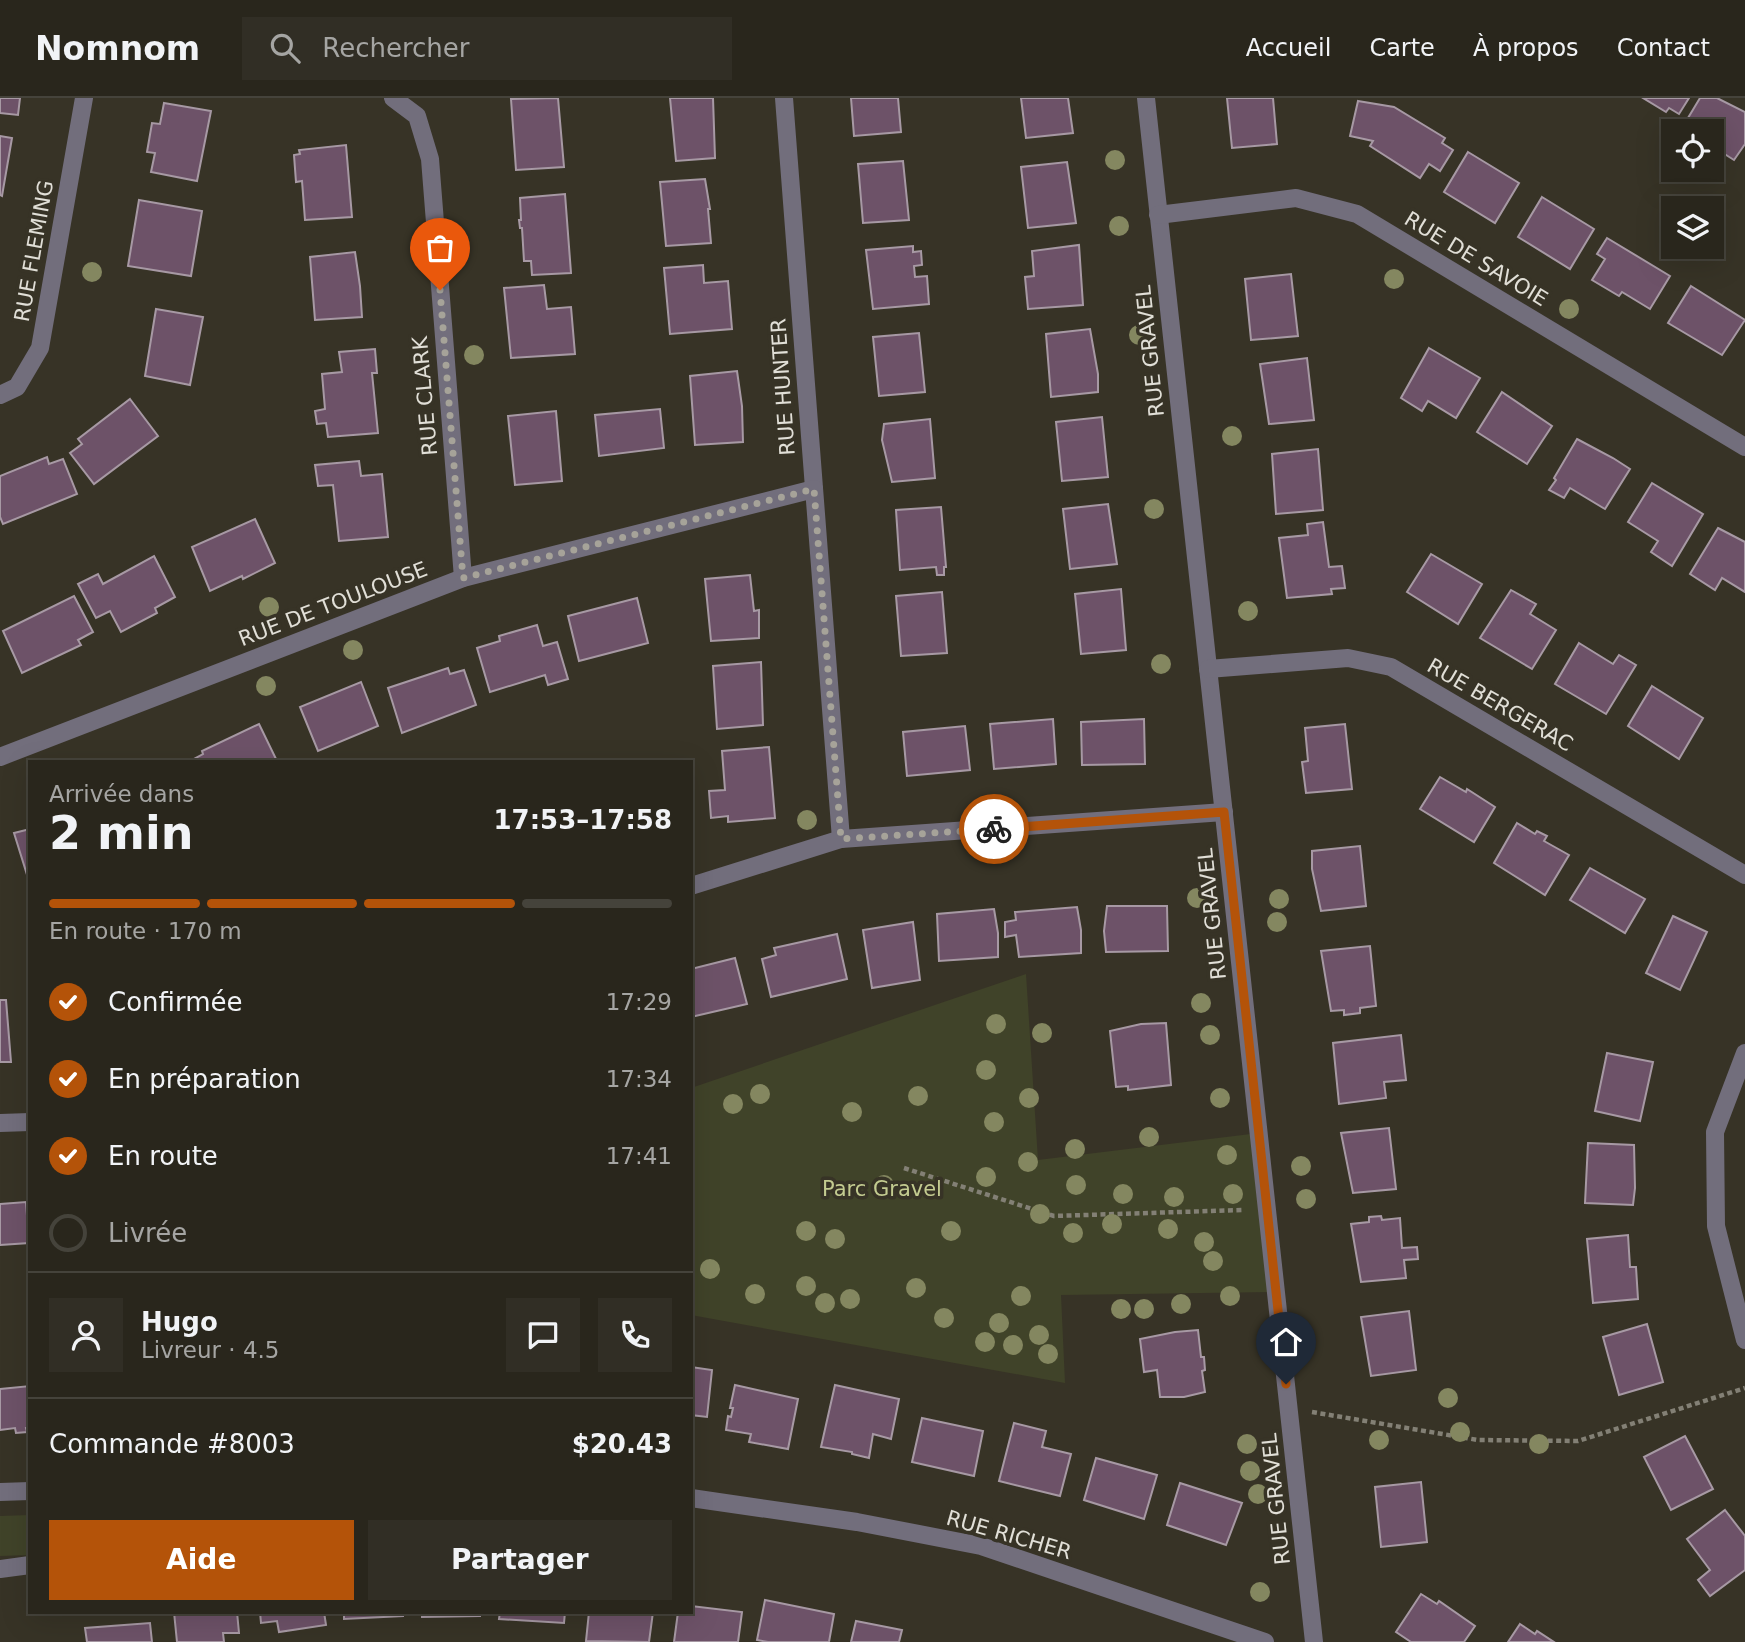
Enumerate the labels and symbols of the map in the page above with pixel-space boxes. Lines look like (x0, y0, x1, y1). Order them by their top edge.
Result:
street label: RUE FLEMING (10, 178, 58, 324)
street label: RUE DE SAVOIE (1400, 207, 1552, 311)
pin (410, 218, 470, 290)
street label: RUE GRAVEL (1131, 284, 1169, 418)
street label: RUE HUNTER (766, 318, 800, 456)
street label: RUE CLARK (408, 334, 442, 457)
street label: RUE DE TOULOUSE (235, 557, 431, 651)
street label: RUE BERGERAC (1423, 654, 1577, 756)
courier (959, 794, 1029, 864)
street label: RUE GRAVEL (1193, 847, 1231, 981)
park label: Parc Gravel (822, 1177, 942, 1201)
pin (1256, 1312, 1316, 1384)
street label: RUE GRAVEL (1257, 1432, 1295, 1566)
street label: RUE RICHER (944, 1506, 1074, 1564)

